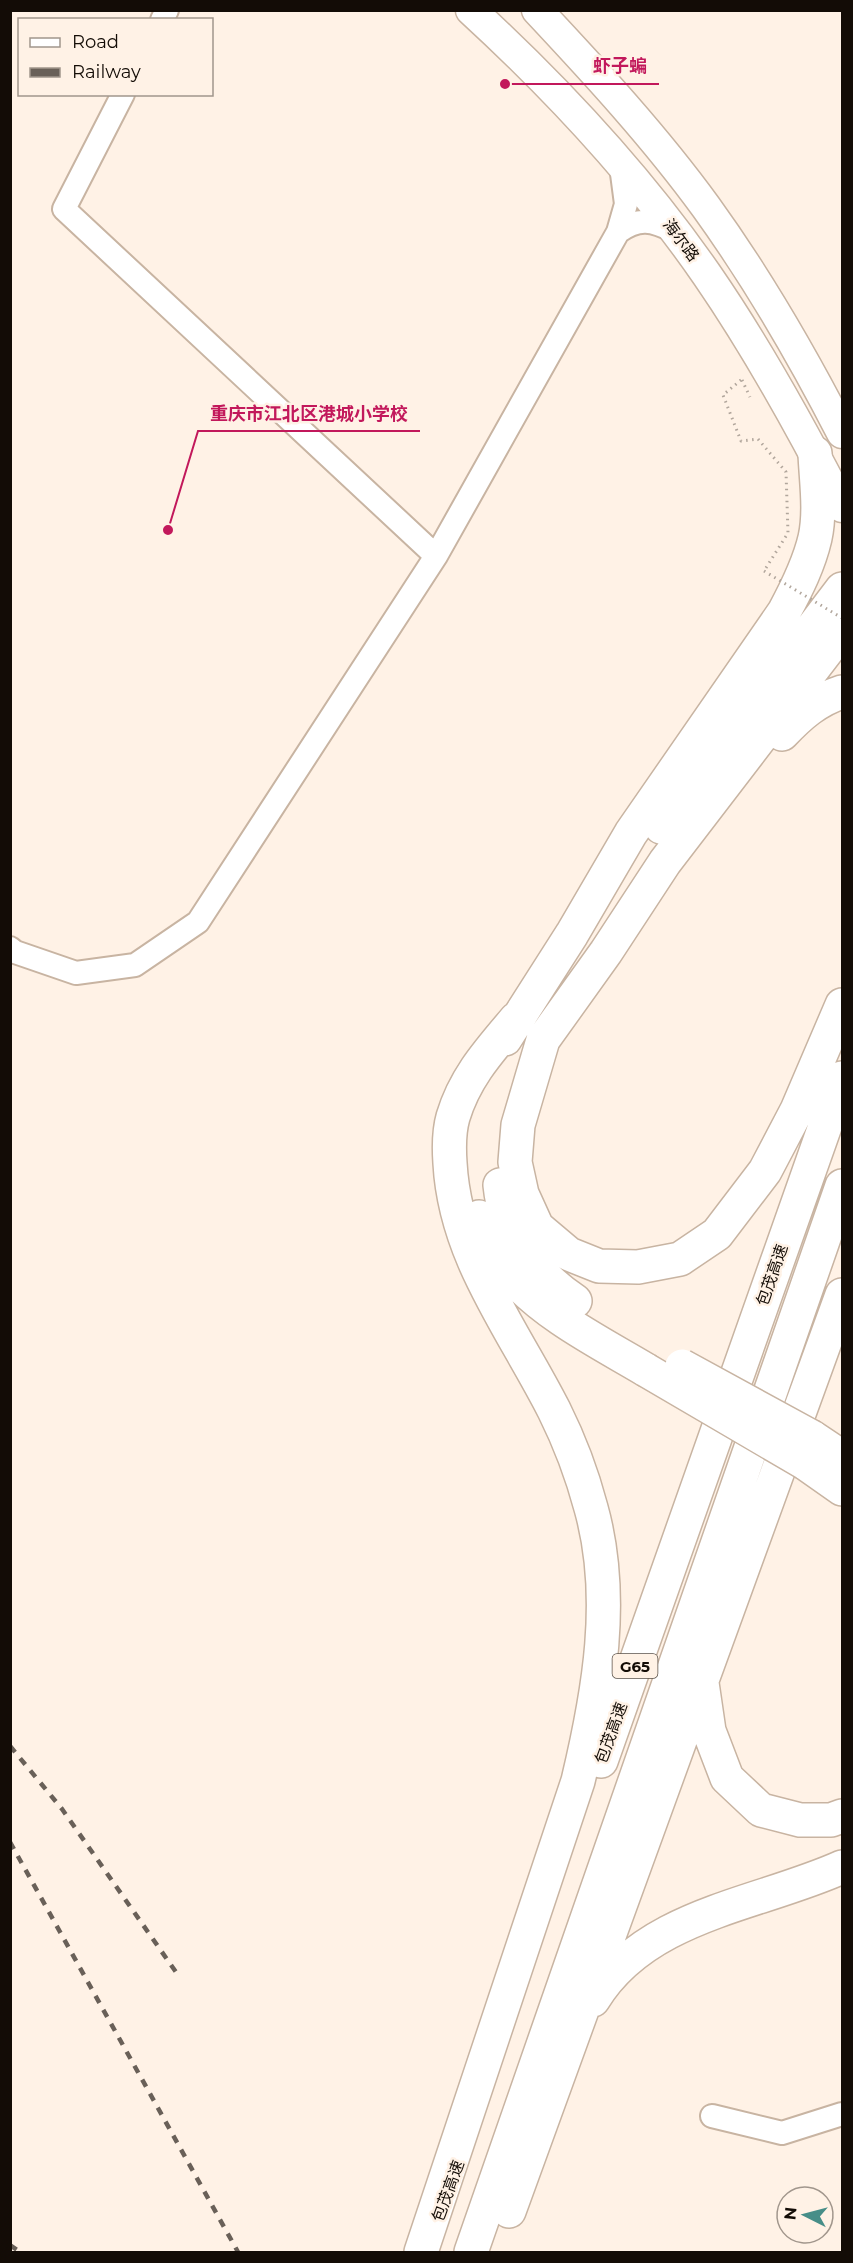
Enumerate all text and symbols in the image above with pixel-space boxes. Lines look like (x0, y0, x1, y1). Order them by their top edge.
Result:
legend (18, 18, 213, 96)
text: Road (72, 31, 119, 53)
callout: 虾子蝙 (581, 48, 659, 84)
text: 虾子蝙 (593, 55, 647, 77)
text: Railway (72, 61, 141, 83)
street label: 海尔路 (659, 215, 703, 265)
callout: 重庆市江北区港城小学校 (198, 395, 420, 431)
text: 重庆市江北区港城小学校 (210, 403, 408, 425)
street label: 包茂高速 (753, 1242, 791, 1308)
road number: G65 (612, 1654, 658, 1678)
street label: 包茂高速 (591, 1700, 631, 1766)
street label: 包茂高速 (428, 2158, 468, 2224)
north arrow (775, 2185, 835, 2245)
text: N (780, 2206, 801, 2221)

